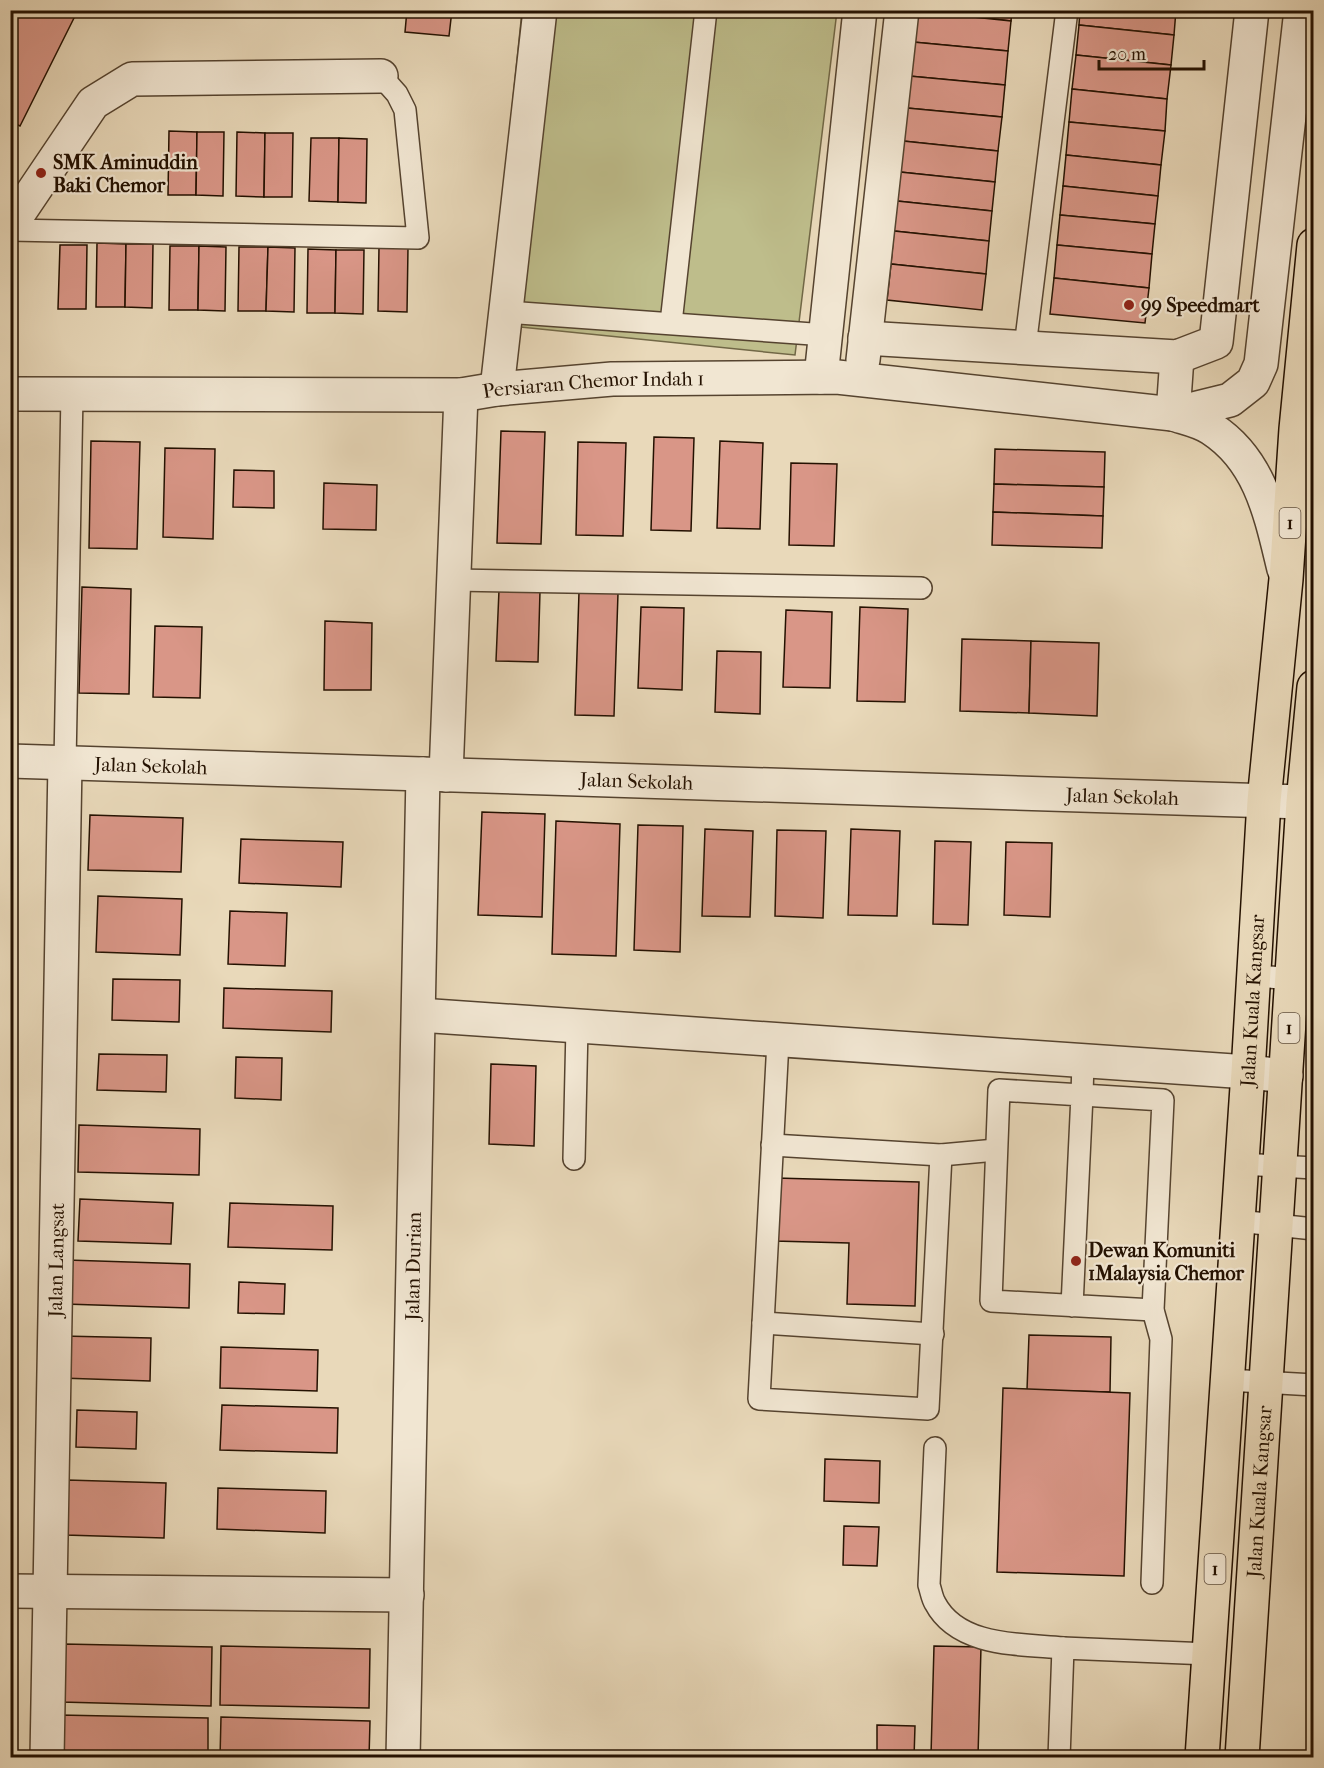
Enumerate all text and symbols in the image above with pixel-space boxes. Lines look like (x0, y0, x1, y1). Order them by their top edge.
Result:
scale bar (1099, 33, 1204, 71)
text: 20 m (1108, 44, 1146, 65)
place label: SMK Aminuddin Baki Chemor (53, 151, 198, 197)
marker: SMK Aminuddin Baki Chemor (34, 166, 48, 180)
place label: 99 Speedmart (1140, 294, 1261, 317)
marker: 99 Speedmart (1122, 298, 1136, 312)
street label: Persiaran Chemor Indah 1 (481, 367, 704, 403)
road number: 1 (1280, 508, 1300, 538)
street label: Jalan Sekolah (92, 753, 209, 779)
street label: Jalan Sekolah (578, 768, 694, 795)
street label: Jalan Sekolah (1063, 783, 1180, 810)
street label: Jalan Kuala Kangsar (1236, 914, 1269, 1089)
road number: 1 (1278, 1013, 1300, 1043)
street label: Jalan Langsat (44, 1203, 69, 1320)
street label: Jalan Durian (401, 1211, 426, 1323)
place label: Dewan Komuniti 1Malaysia Chemor (1088, 1239, 1245, 1285)
marker: Dewan Komuniti 1Malaysia Chemor (1069, 1254, 1083, 1268)
street label: Jalan Kuala Kangsar (1242, 1404, 1276, 1580)
road number: 1 (1204, 1554, 1226, 1584)

